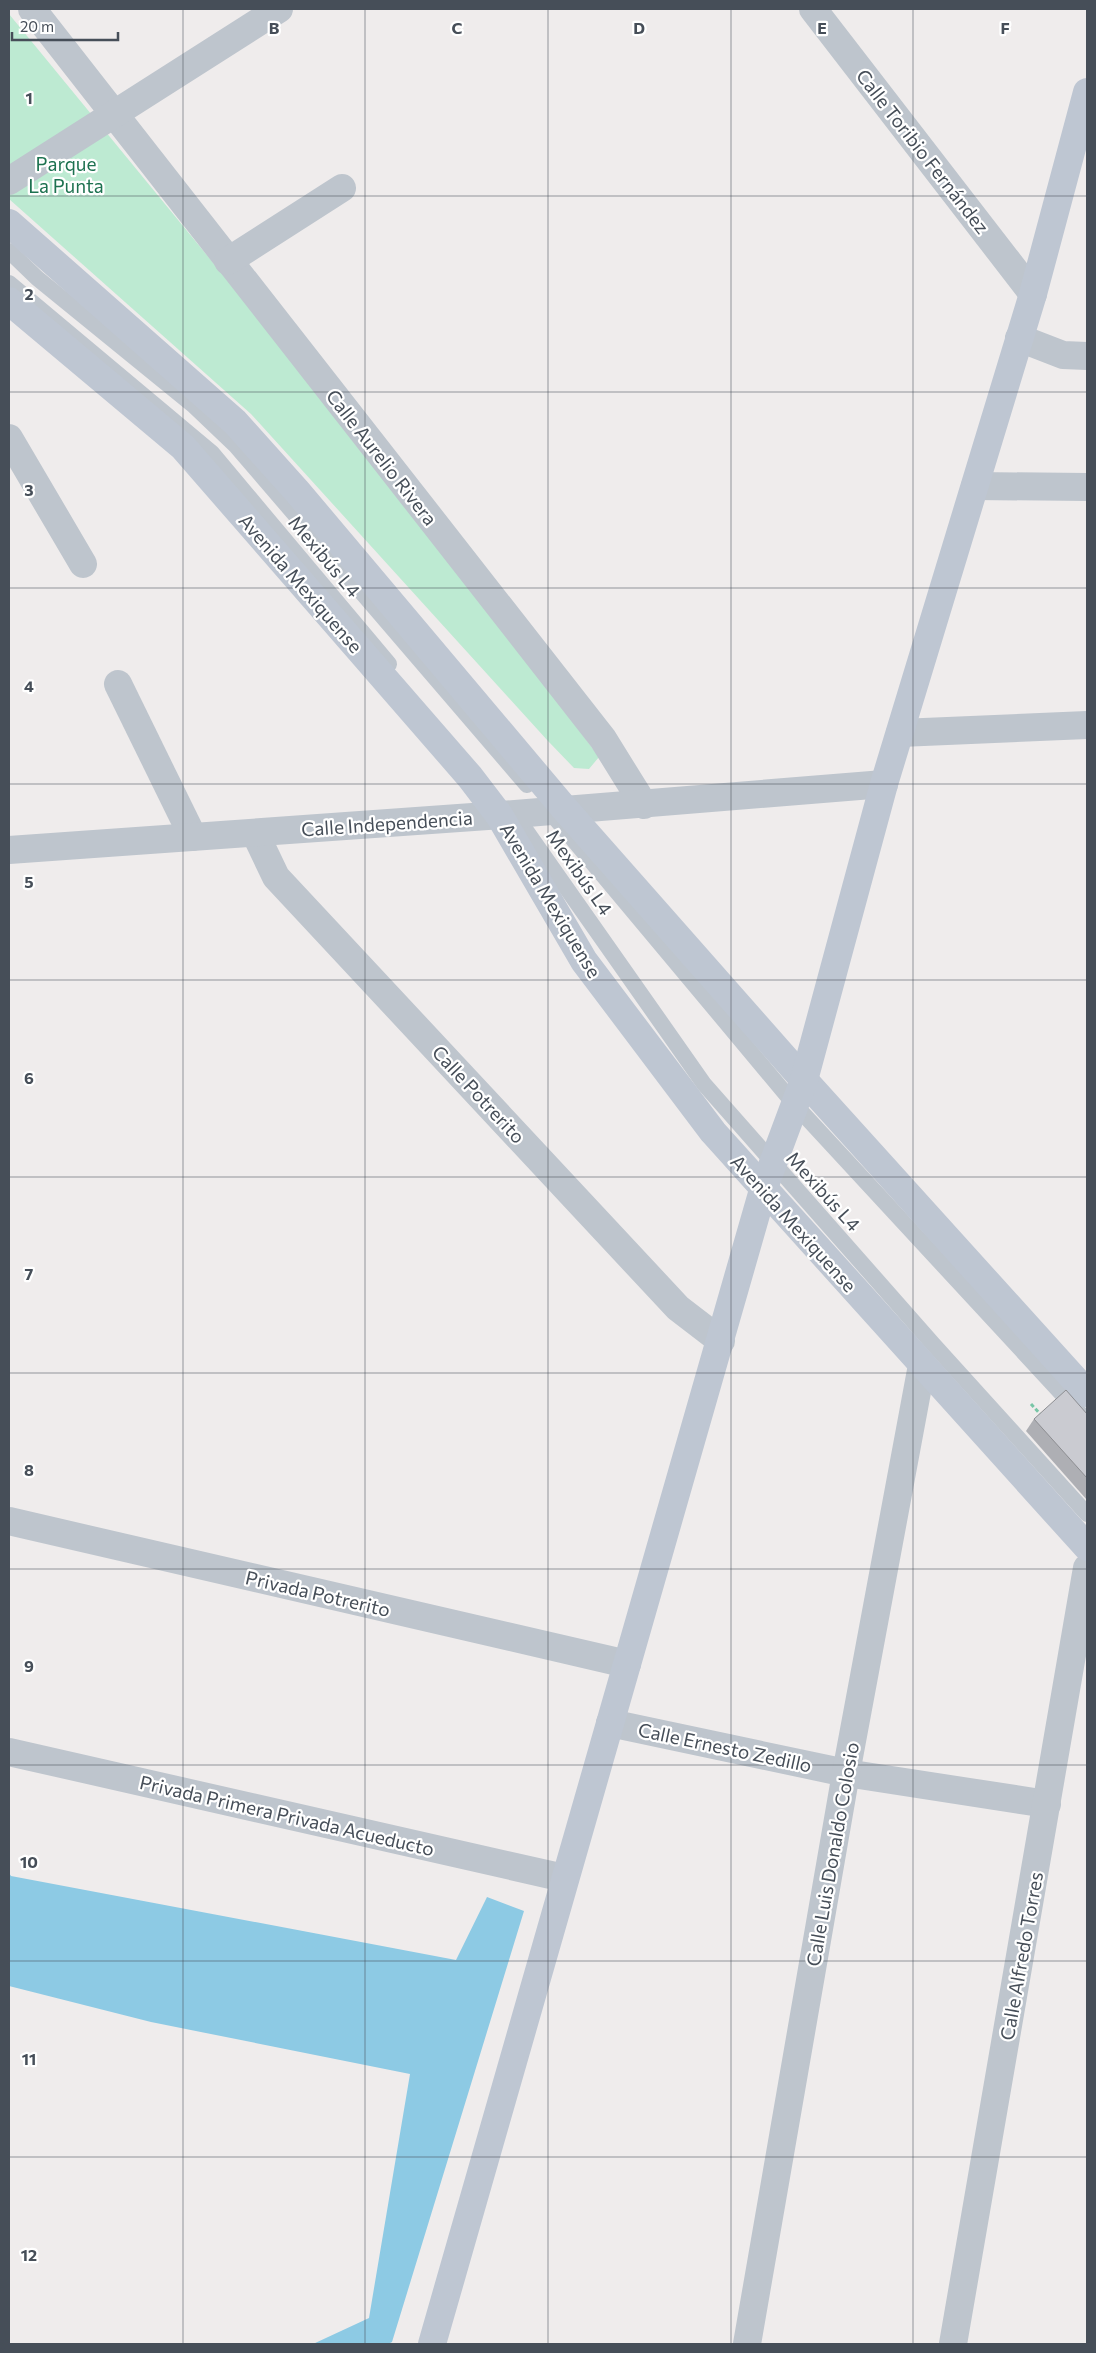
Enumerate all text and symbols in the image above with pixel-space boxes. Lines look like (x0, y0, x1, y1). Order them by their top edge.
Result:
scale bar (12, 10, 119, 42)
text: 20 m (20, 17, 54, 35)
text: B (269, 18, 280, 37)
text: C (452, 18, 463, 37)
text: D (633, 18, 645, 37)
text: E (817, 18, 827, 37)
text: F (1000, 18, 1010, 37)
street label: Calle Toribio Fernández (852, 64, 994, 238)
text: 1 (25, 88, 33, 107)
park label: Parque La Punta (28, 152, 104, 197)
text: 2 (24, 284, 34, 303)
street label: Calle Aurelio Rivera (322, 384, 442, 530)
text: 3 (24, 480, 34, 499)
street label: Avenida Mexiquense (234, 509, 368, 657)
street label: Mexibús L4 (284, 510, 366, 602)
text: 4 (24, 676, 34, 695)
street label: Calle Independencia (301, 806, 473, 840)
street label: Avenida Mexiquense (496, 818, 606, 982)
street label: Mexibús L4 (542, 825, 618, 919)
text: 5 (24, 872, 34, 891)
street label: Calle Potrerito (428, 1040, 530, 1148)
text: 6 (24, 1068, 34, 1087)
street label: Mexibús L4 (782, 1146, 866, 1236)
street label: Avenida Mexiquense (726, 1150, 862, 1296)
text: 7 (25, 1264, 34, 1283)
text: 8 (24, 1460, 34, 1479)
street label: Privada Potrerito (243, 1565, 393, 1621)
text: 9 (24, 1656, 34, 1675)
street label: Calle Ernesto Zedillo (636, 1717, 814, 1777)
street label: Calle Luis Donaldo Colosio (801, 1740, 863, 1968)
street label: Privada Primera Privada Acueducto (138, 1770, 436, 1860)
text: 10 (20, 1852, 38, 1871)
street label: Calle Alfredo Torres (995, 1870, 1047, 2042)
text: 11 (22, 2049, 36, 2068)
text: 12 (21, 2245, 37, 2264)

